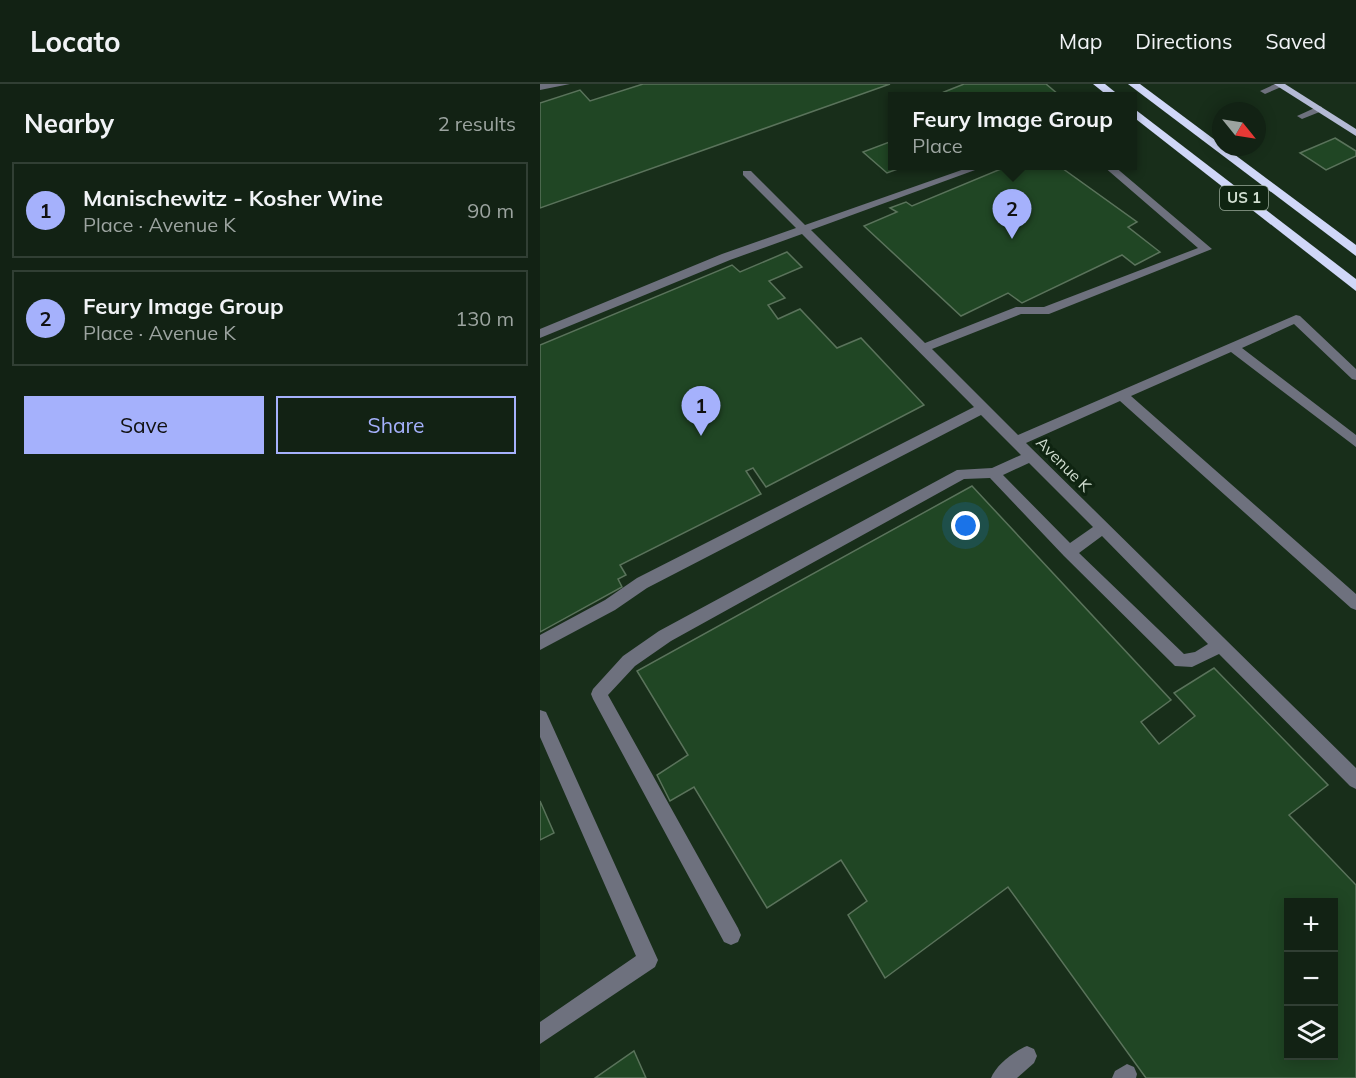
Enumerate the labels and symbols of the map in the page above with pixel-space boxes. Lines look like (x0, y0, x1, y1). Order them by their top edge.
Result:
north arrow (1212, 102, 1266, 156)
road number: US 1 (1220, 186, 1268, 210)
pin: 2 (992, 190, 1032, 239)
pin: 1 (682, 386, 720, 436)
street label: Avenue K (1032, 432, 1096, 496)
your location (951, 511, 980, 540)

